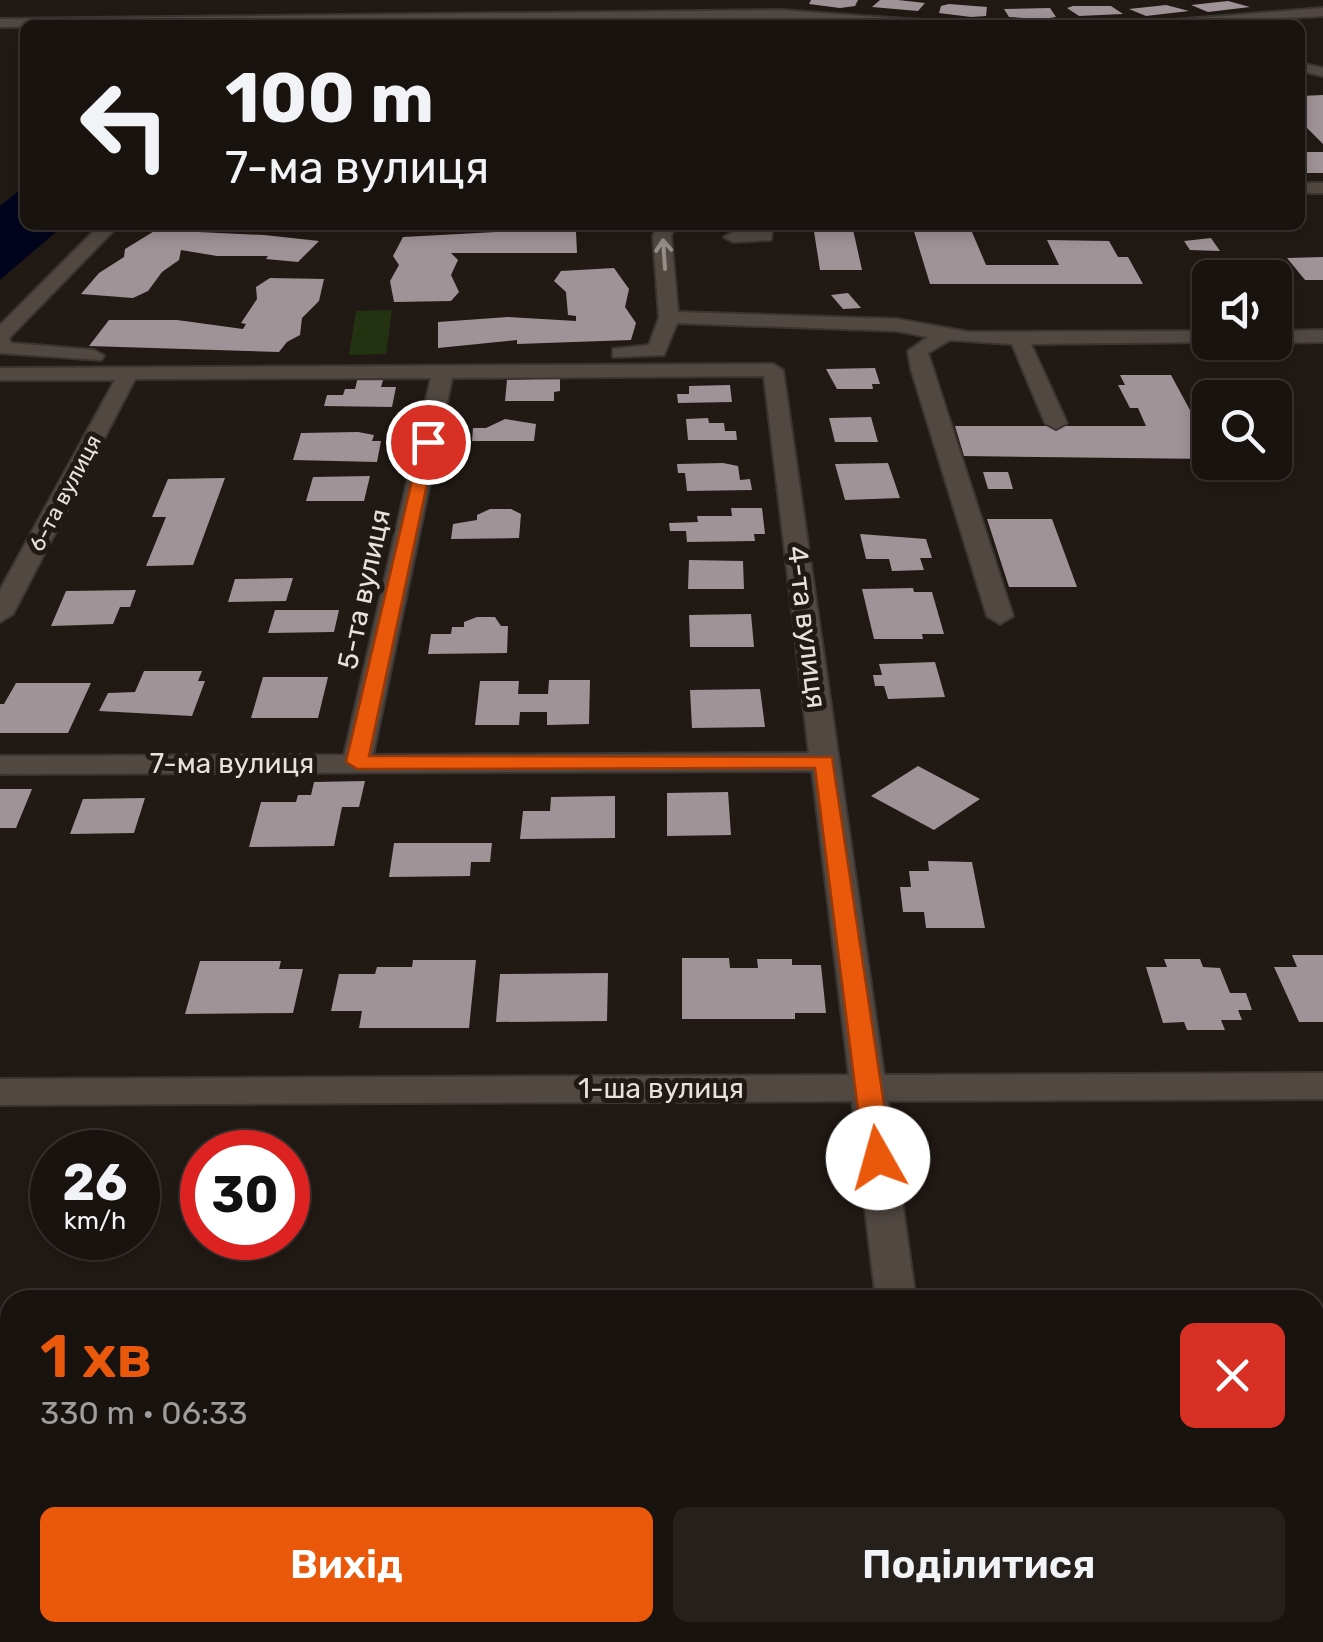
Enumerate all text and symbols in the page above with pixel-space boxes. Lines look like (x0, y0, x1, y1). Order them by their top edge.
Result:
text: 100 m (225, 57, 434, 140)
icon: left (60, 60, 190, 190)
text: 7-ма вулиця (225, 141, 489, 194)
one-way arrow (654, 239, 673, 271)
map controls (1192, 260, 1292, 480)
button: sound (1192, 260, 1292, 360)
button: search (1192, 380, 1292, 480)
pin (386, 400, 471, 485)
icon: arrive (401, 415, 456, 470)
street label: 6-та вулиця (23, 430, 107, 556)
street label: 5-та вулиця (331, 506, 397, 672)
street label: 4-та вулиця (781, 544, 833, 710)
street label: 7-ма вулиця (150, 747, 314, 780)
street label: 1-ша вулиця (578, 1072, 744, 1105)
position arrow (826, 1106, 930, 1210)
speed limit sign: 30 (180, 1130, 310, 1260)
text: 26 (62, 1153, 128, 1213)
text: km/h (64, 1206, 126, 1235)
text: 1 хв (40, 1321, 152, 1392)
button: close (1180, 1323, 1285, 1428)
text: 330 m · 06:33 (40, 1394, 248, 1432)
button: Вихід (40, 1507, 653, 1622)
button: Поділитися (673, 1507, 1285, 1622)

